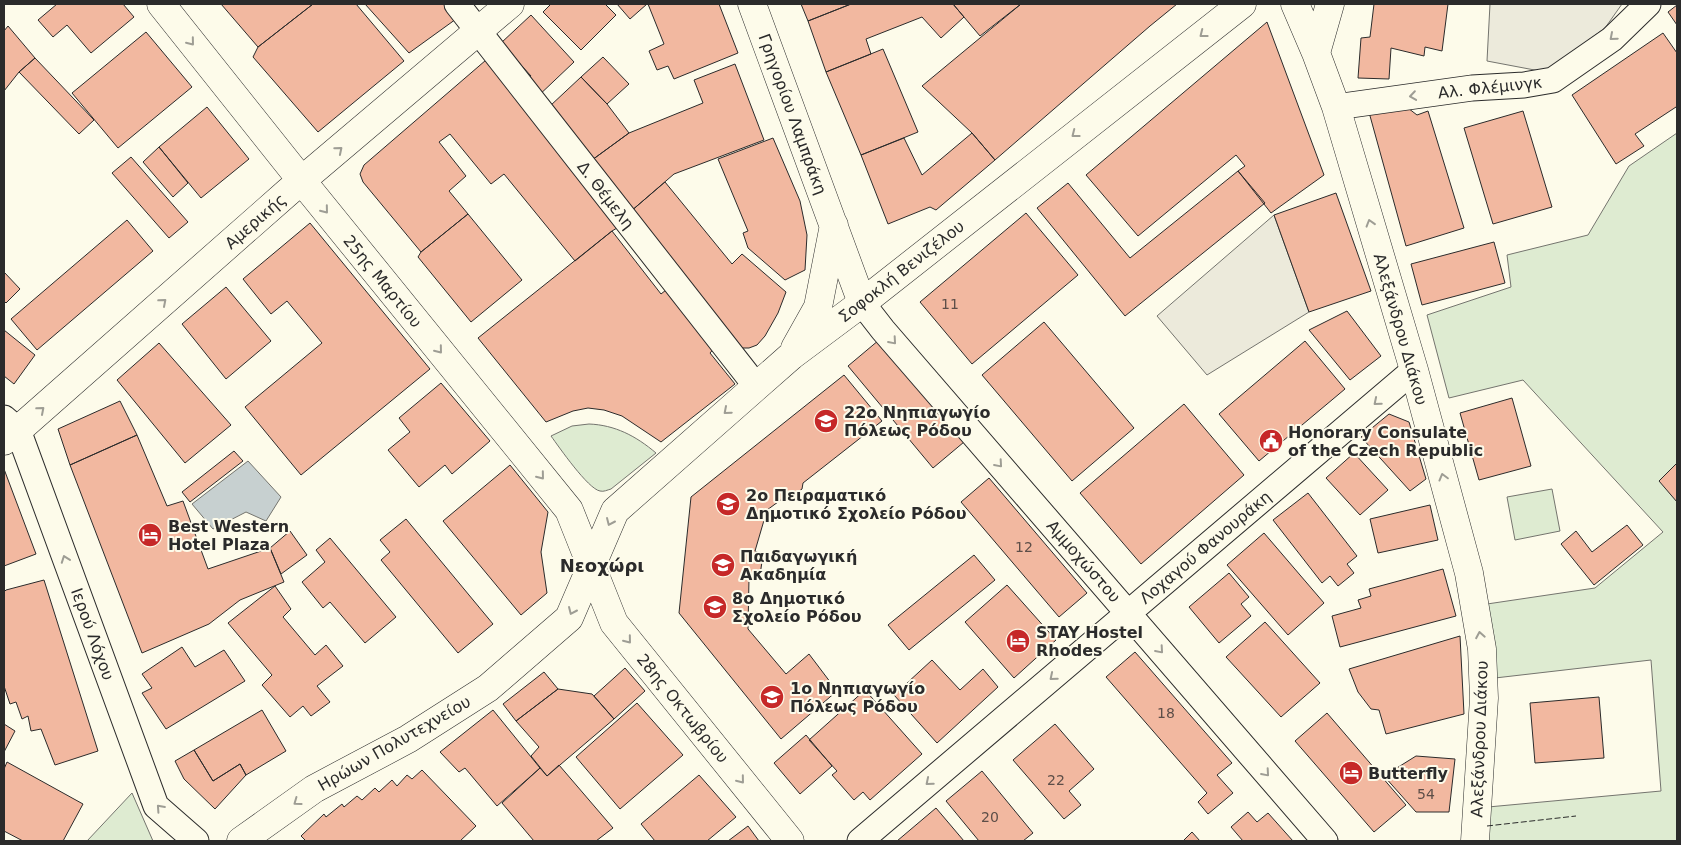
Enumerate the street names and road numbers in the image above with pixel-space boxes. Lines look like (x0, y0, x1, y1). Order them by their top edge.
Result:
street label: Γρηγορίου Λαμπράκη (755, 31, 830, 197)
street label: Αλ. Φλέμινγκ (1437, 73, 1544, 102)
street label: Δ. Θέμελη (573, 158, 638, 233)
street label: Αμερικής (221, 190, 290, 253)
street label: Σοφοκλή Βενιζέλου (835, 216, 968, 326)
street label: 25ης Μαρτίου (339, 231, 426, 331)
street label: Αλεξάνδρου Διάκου (1370, 251, 1431, 407)
street label: Λοχαγού Φανουράκη (1136, 487, 1275, 608)
street label: Αμμοχώστου (1043, 516, 1124, 606)
street label: Ιερού Λόχου (67, 585, 118, 683)
street label: 28ης Οκτωβρίου (633, 650, 732, 767)
street label: Αλεξάνδρου Διάκου (1467, 660, 1492, 818)
street label: Ηρώων Πολυτεχνείου (315, 692, 474, 795)

